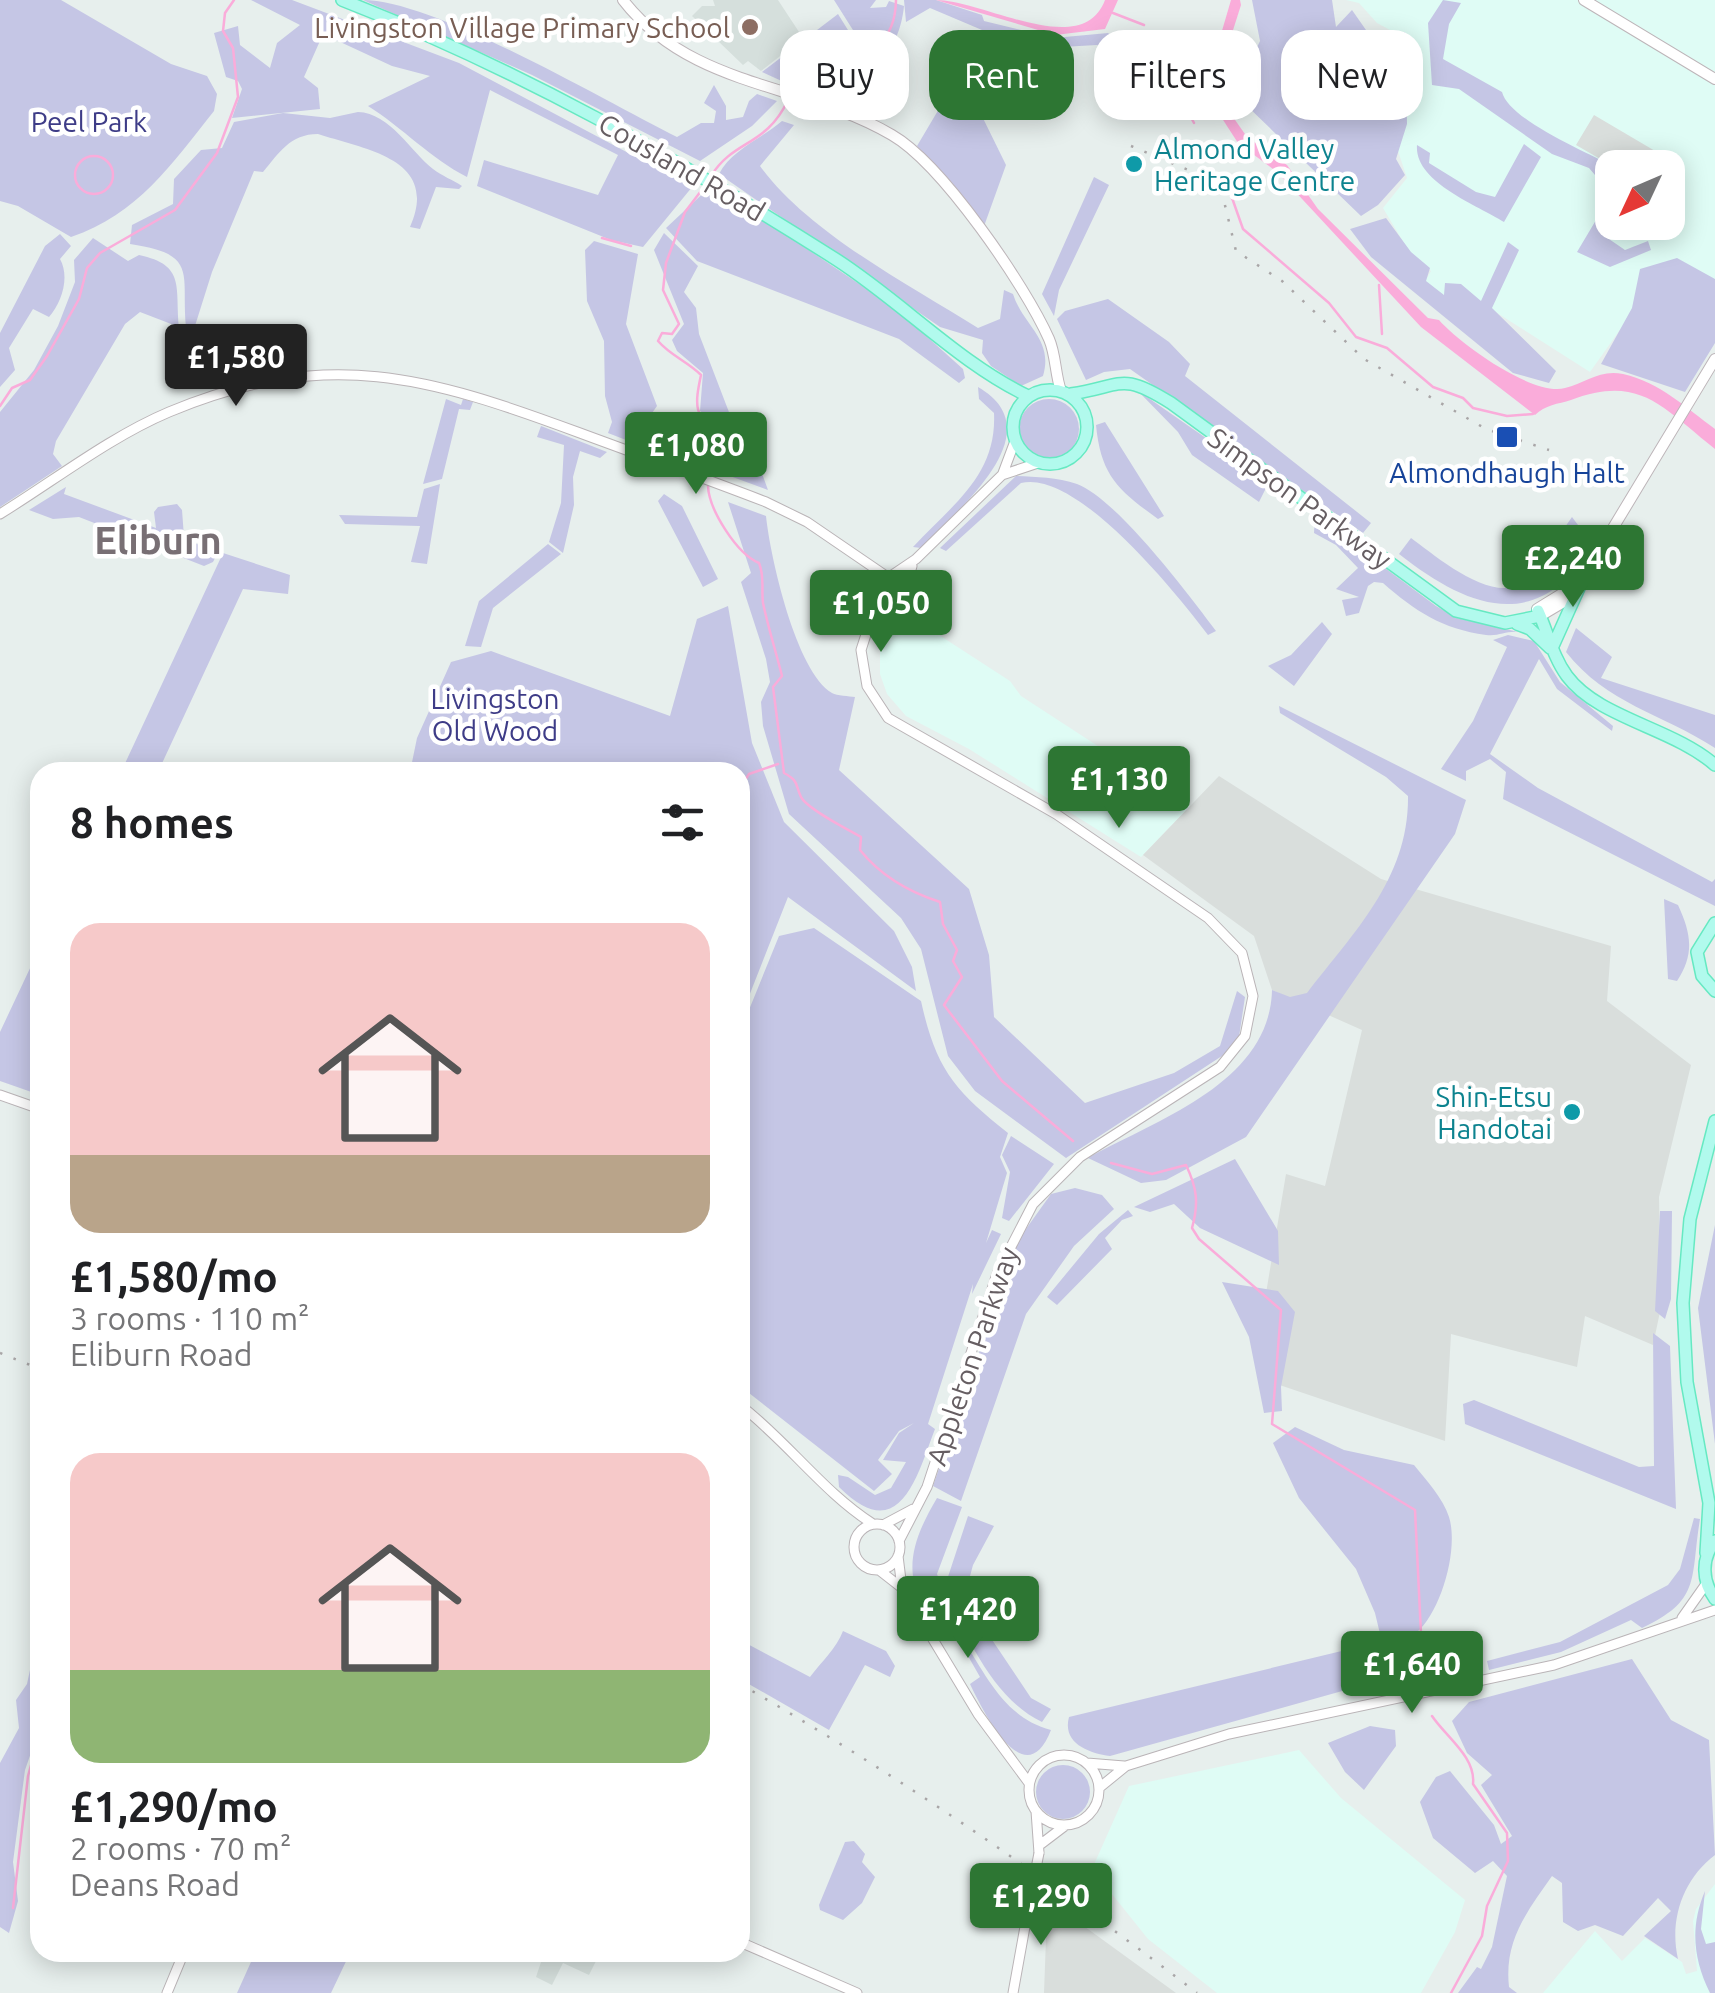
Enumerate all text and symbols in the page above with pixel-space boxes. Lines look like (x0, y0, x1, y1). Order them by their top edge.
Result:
place label: Livingston Village Primary School (314, 12, 730, 43)
marker: Livingston Village Primary School (739, 16, 761, 38)
chip: Buy (780, 30, 909, 120)
chip: Rent (929, 30, 1074, 120)
chip: Filters (1094, 30, 1261, 120)
chip: New (1281, 30, 1423, 120)
park label: Peel Park (31, 106, 147, 137)
street label: Cousland Road (593, 107, 771, 227)
place label: Almond Valley Heritage Centre (1154, 133, 1355, 196)
north arrow (1595, 150, 1685, 240)
map controls (1595, 150, 1685, 240)
marker: Almond Valley Heritage Centre (1123, 153, 1145, 175)
pin: £1,580 (155, 324, 317, 409)
text: £1,580 (187, 338, 285, 374)
pin: £1,080 (615, 412, 777, 497)
street label: Simpson Parkway (1203, 421, 1397, 575)
marker: Almondhaugh Halt (1494, 424, 1520, 450)
text: £1,080 (647, 426, 745, 462)
place label: Almondhaugh Halt (1389, 457, 1625, 488)
district label: Eliburn (94, 519, 222, 561)
pin: £2,240 (1492, 525, 1654, 610)
text: £2,240 (1524, 539, 1622, 575)
pin: £1,050 (800, 570, 962, 655)
text: £1,050 (832, 584, 930, 620)
park label: Livingston Old Wood (430, 683, 560, 746)
pin: £1,130 (1038, 746, 1200, 831)
text: £1,130 (1070, 760, 1168, 796)
icon: filters (655, 795, 710, 850)
text: 8 homes (70, 799, 234, 846)
icon: home (300, 988, 480, 1168)
place label: Shin-Etsu Handotai (1436, 1081, 1552, 1144)
marker: Shin-Etsu Handotai (1561, 1101, 1583, 1123)
street label: Appleton Parkway (920, 1243, 1024, 1469)
text: £1,580/mo (70, 1253, 278, 1300)
text: 3 rooms · 110 m² (70, 1300, 310, 1336)
text: Eliburn Road (70, 1336, 253, 1372)
icon: home (300, 1518, 480, 1698)
pin: £1,420 (887, 1576, 1049, 1661)
text: £1,420 (919, 1590, 1017, 1626)
pin: £1,640 (1331, 1631, 1493, 1716)
text: £1,640 (1363, 1645, 1461, 1681)
text: £1,290/mo (70, 1783, 278, 1830)
text: 2 rooms · 70 m² (70, 1830, 291, 1866)
pin: £1,290 (960, 1863, 1122, 1948)
text: Deans Road (70, 1866, 240, 1902)
text: £1,290 (992, 1877, 1090, 1913)

